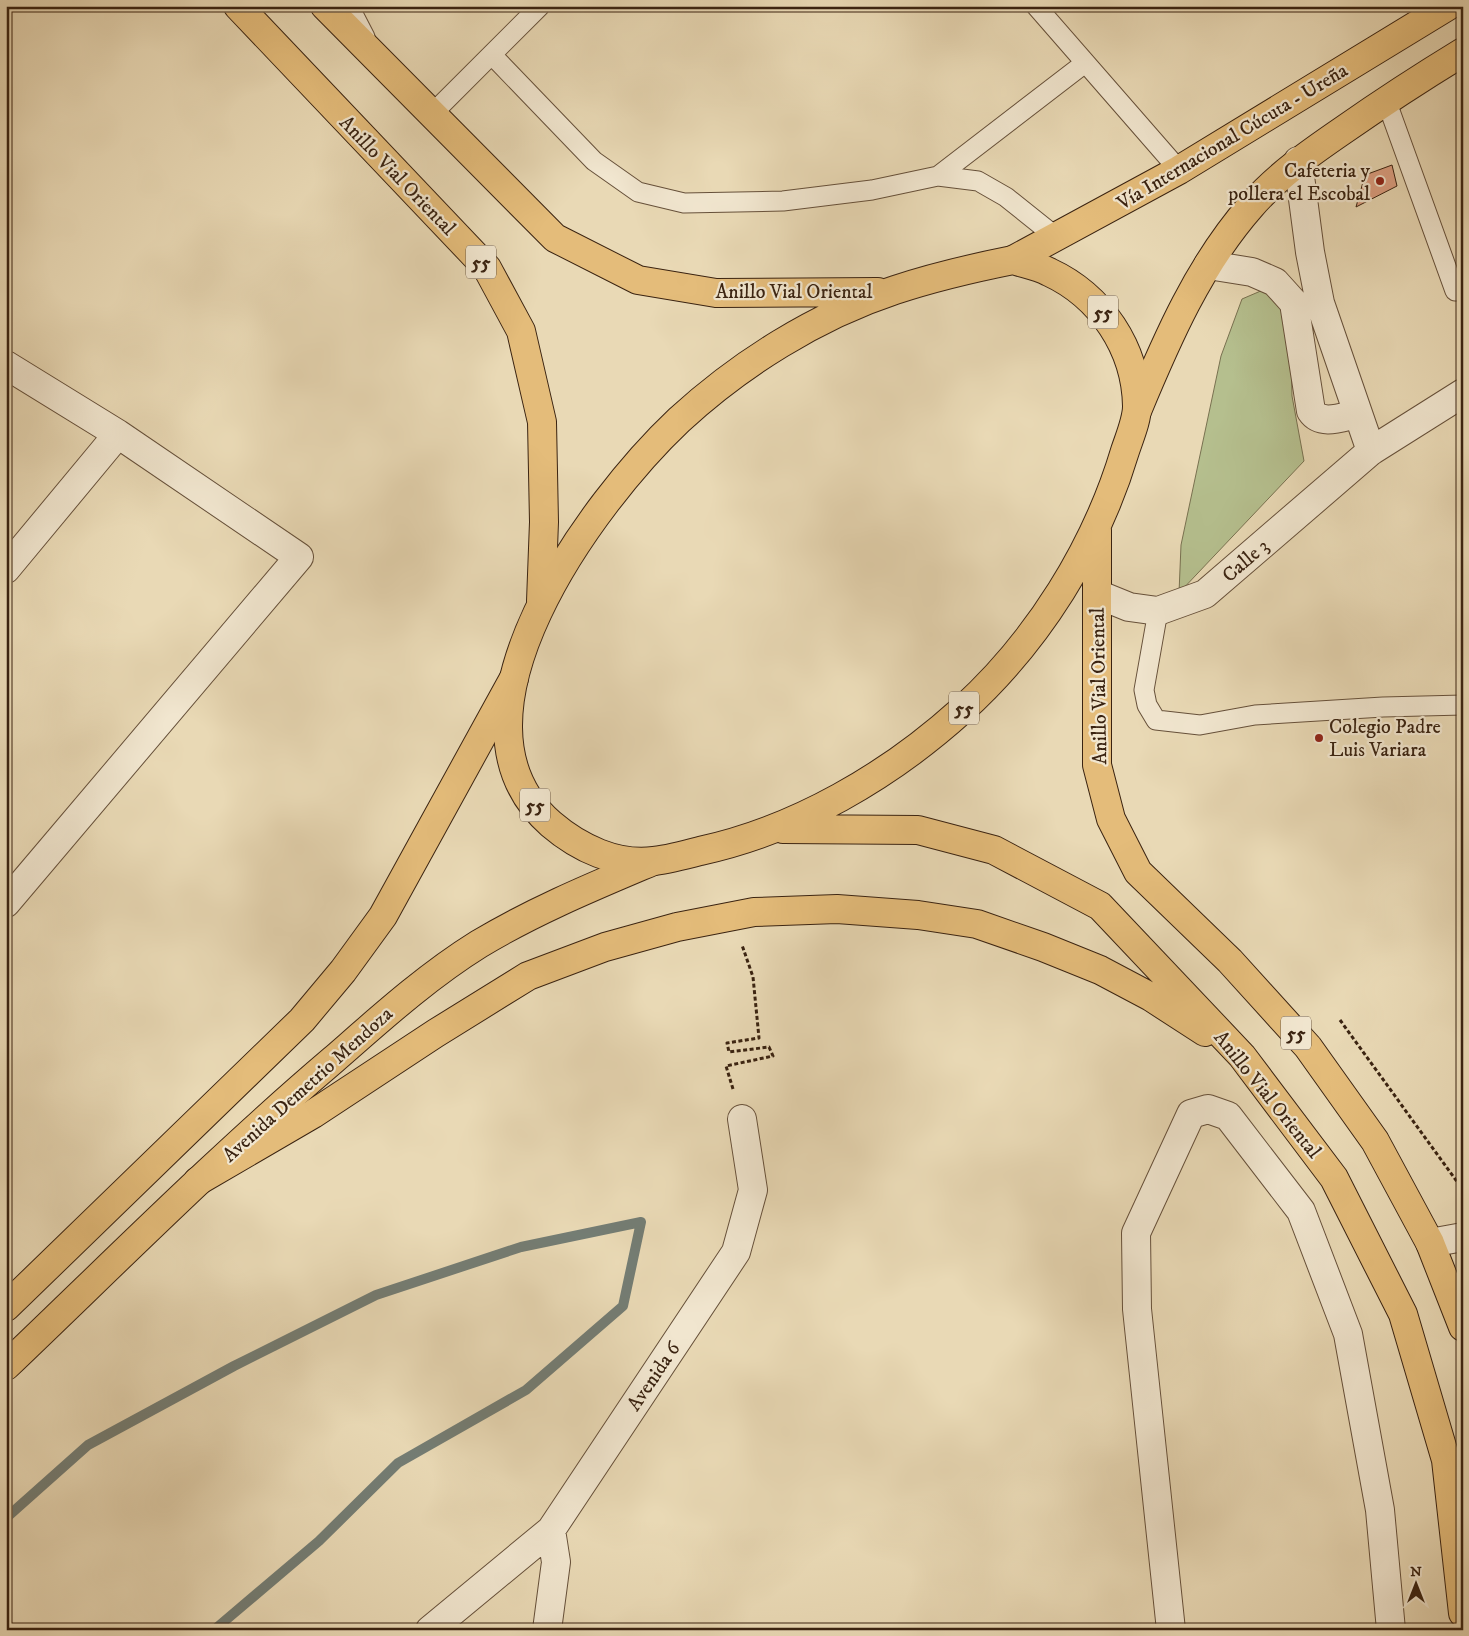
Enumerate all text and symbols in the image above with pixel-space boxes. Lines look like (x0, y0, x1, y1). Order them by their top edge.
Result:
street label: Vía Internacional Cúcuta - Ureña (1112, 58, 1353, 217)
street label: Anillo Vial Oriental (333, 111, 460, 241)
place label: Cafeteria y pollera el Escobal (1227, 159, 1371, 207)
marker: Cafeteria y pollera el Escobal (1374, 175, 1386, 187)
road number: 55 (466, 246, 496, 278)
street label: Anillo Vial Oriental (715, 280, 873, 305)
road number: 55 (1088, 296, 1118, 328)
street label: Calle 3 (1217, 534, 1274, 588)
street label: Anillo Vial Oriental (1086, 607, 1113, 765)
road number: 55 (949, 691, 979, 724)
place label: Colegio Padre Luis Variara (1329, 715, 1441, 763)
marker: Colegio Padre Luis Variara (1313, 732, 1325, 744)
road number: 55 (520, 788, 550, 822)
street label: Avenida Demetrio Mendoza (218, 1002, 399, 1168)
road number: 55 (1281, 1016, 1311, 1050)
street label: Anillo Vial Oriental (1208, 1026, 1326, 1164)
street label: Avenida 6 (622, 1337, 687, 1416)
north arrow (1392, 1558, 1442, 1608)
text: N (1410, 1563, 1422, 1581)

